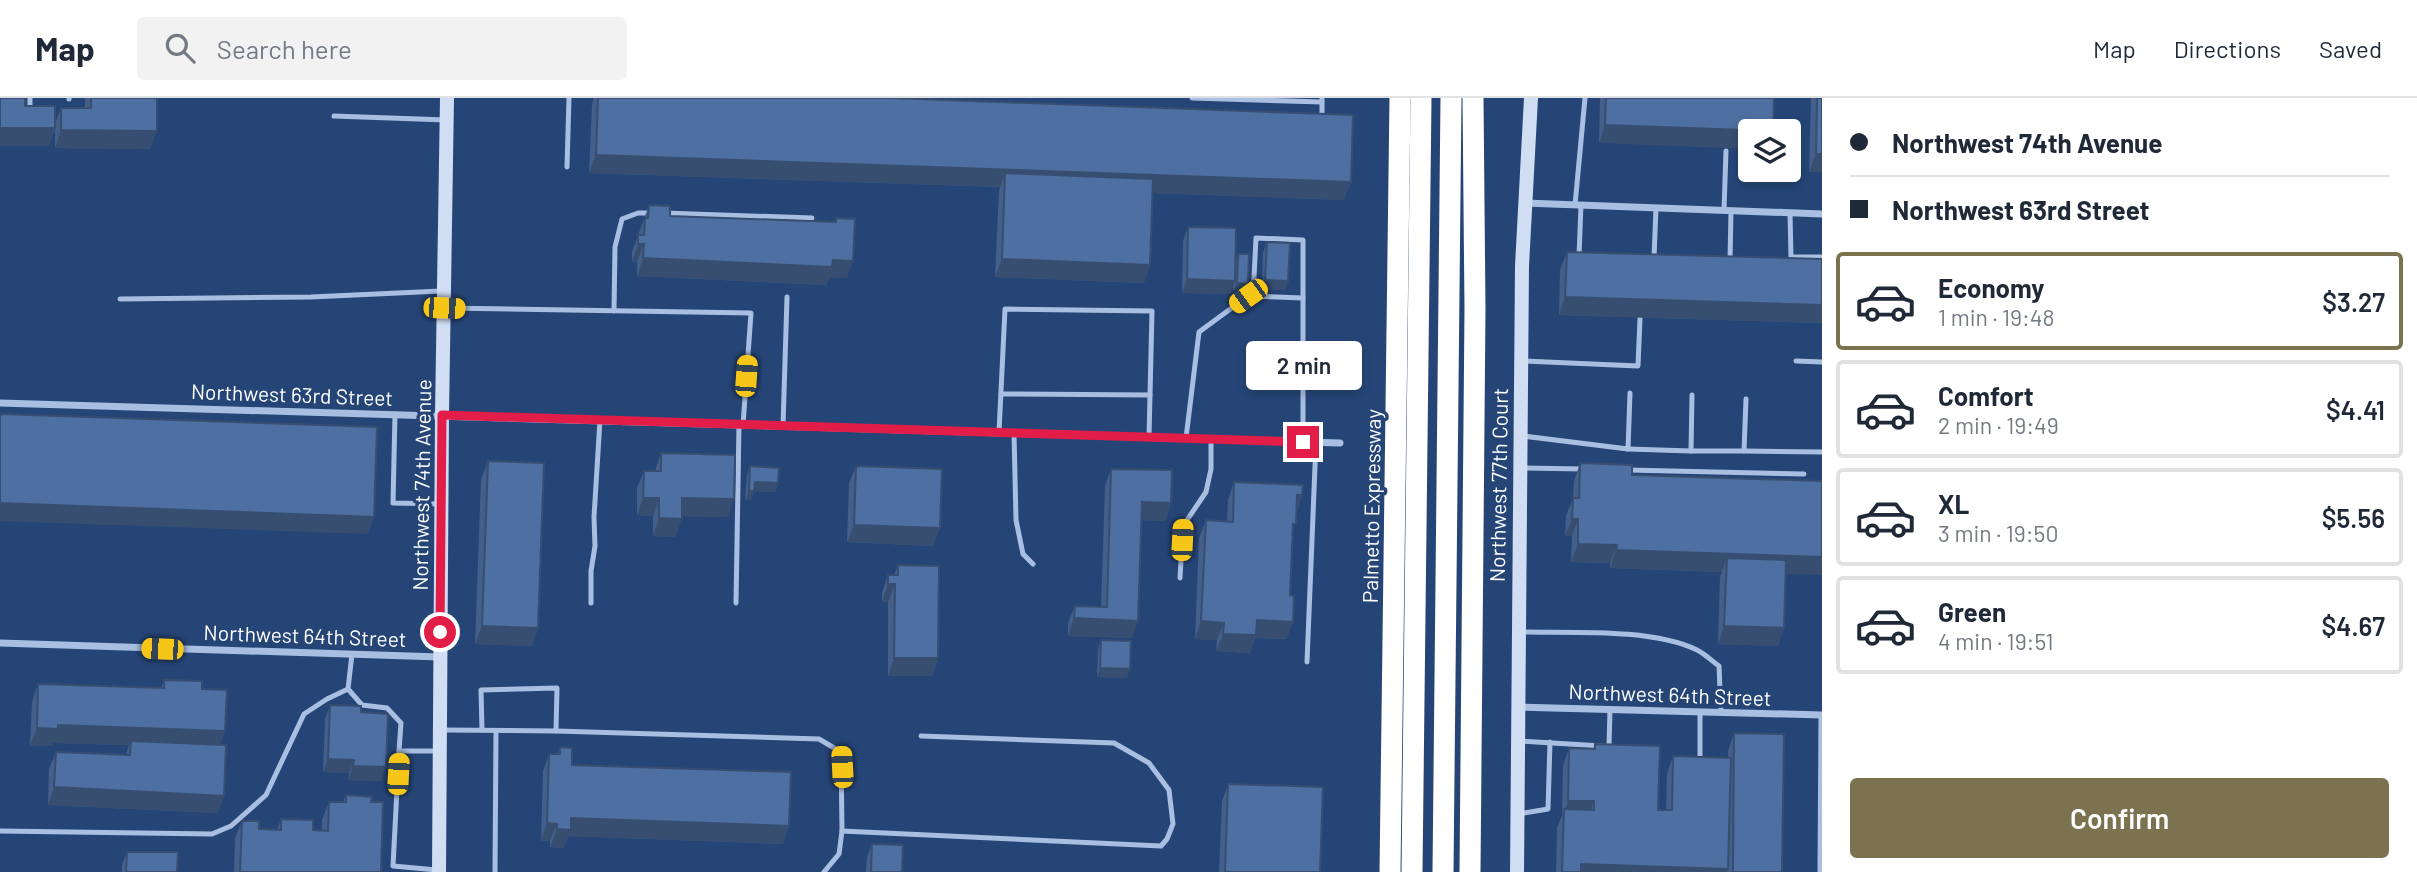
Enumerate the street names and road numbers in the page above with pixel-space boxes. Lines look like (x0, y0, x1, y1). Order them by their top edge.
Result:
street label: Northwest 63rd Street (191, 378, 393, 410)
street label: Northwest 74th Avenue (407, 379, 435, 591)
street label: Northwest 77th Court (1484, 388, 1512, 582)
street label: Palmetto Expressway (1357, 408, 1385, 603)
street label: Northwest 64th Street (203, 619, 407, 651)
street label: Northwest 64th Street (1568, 678, 1772, 710)

